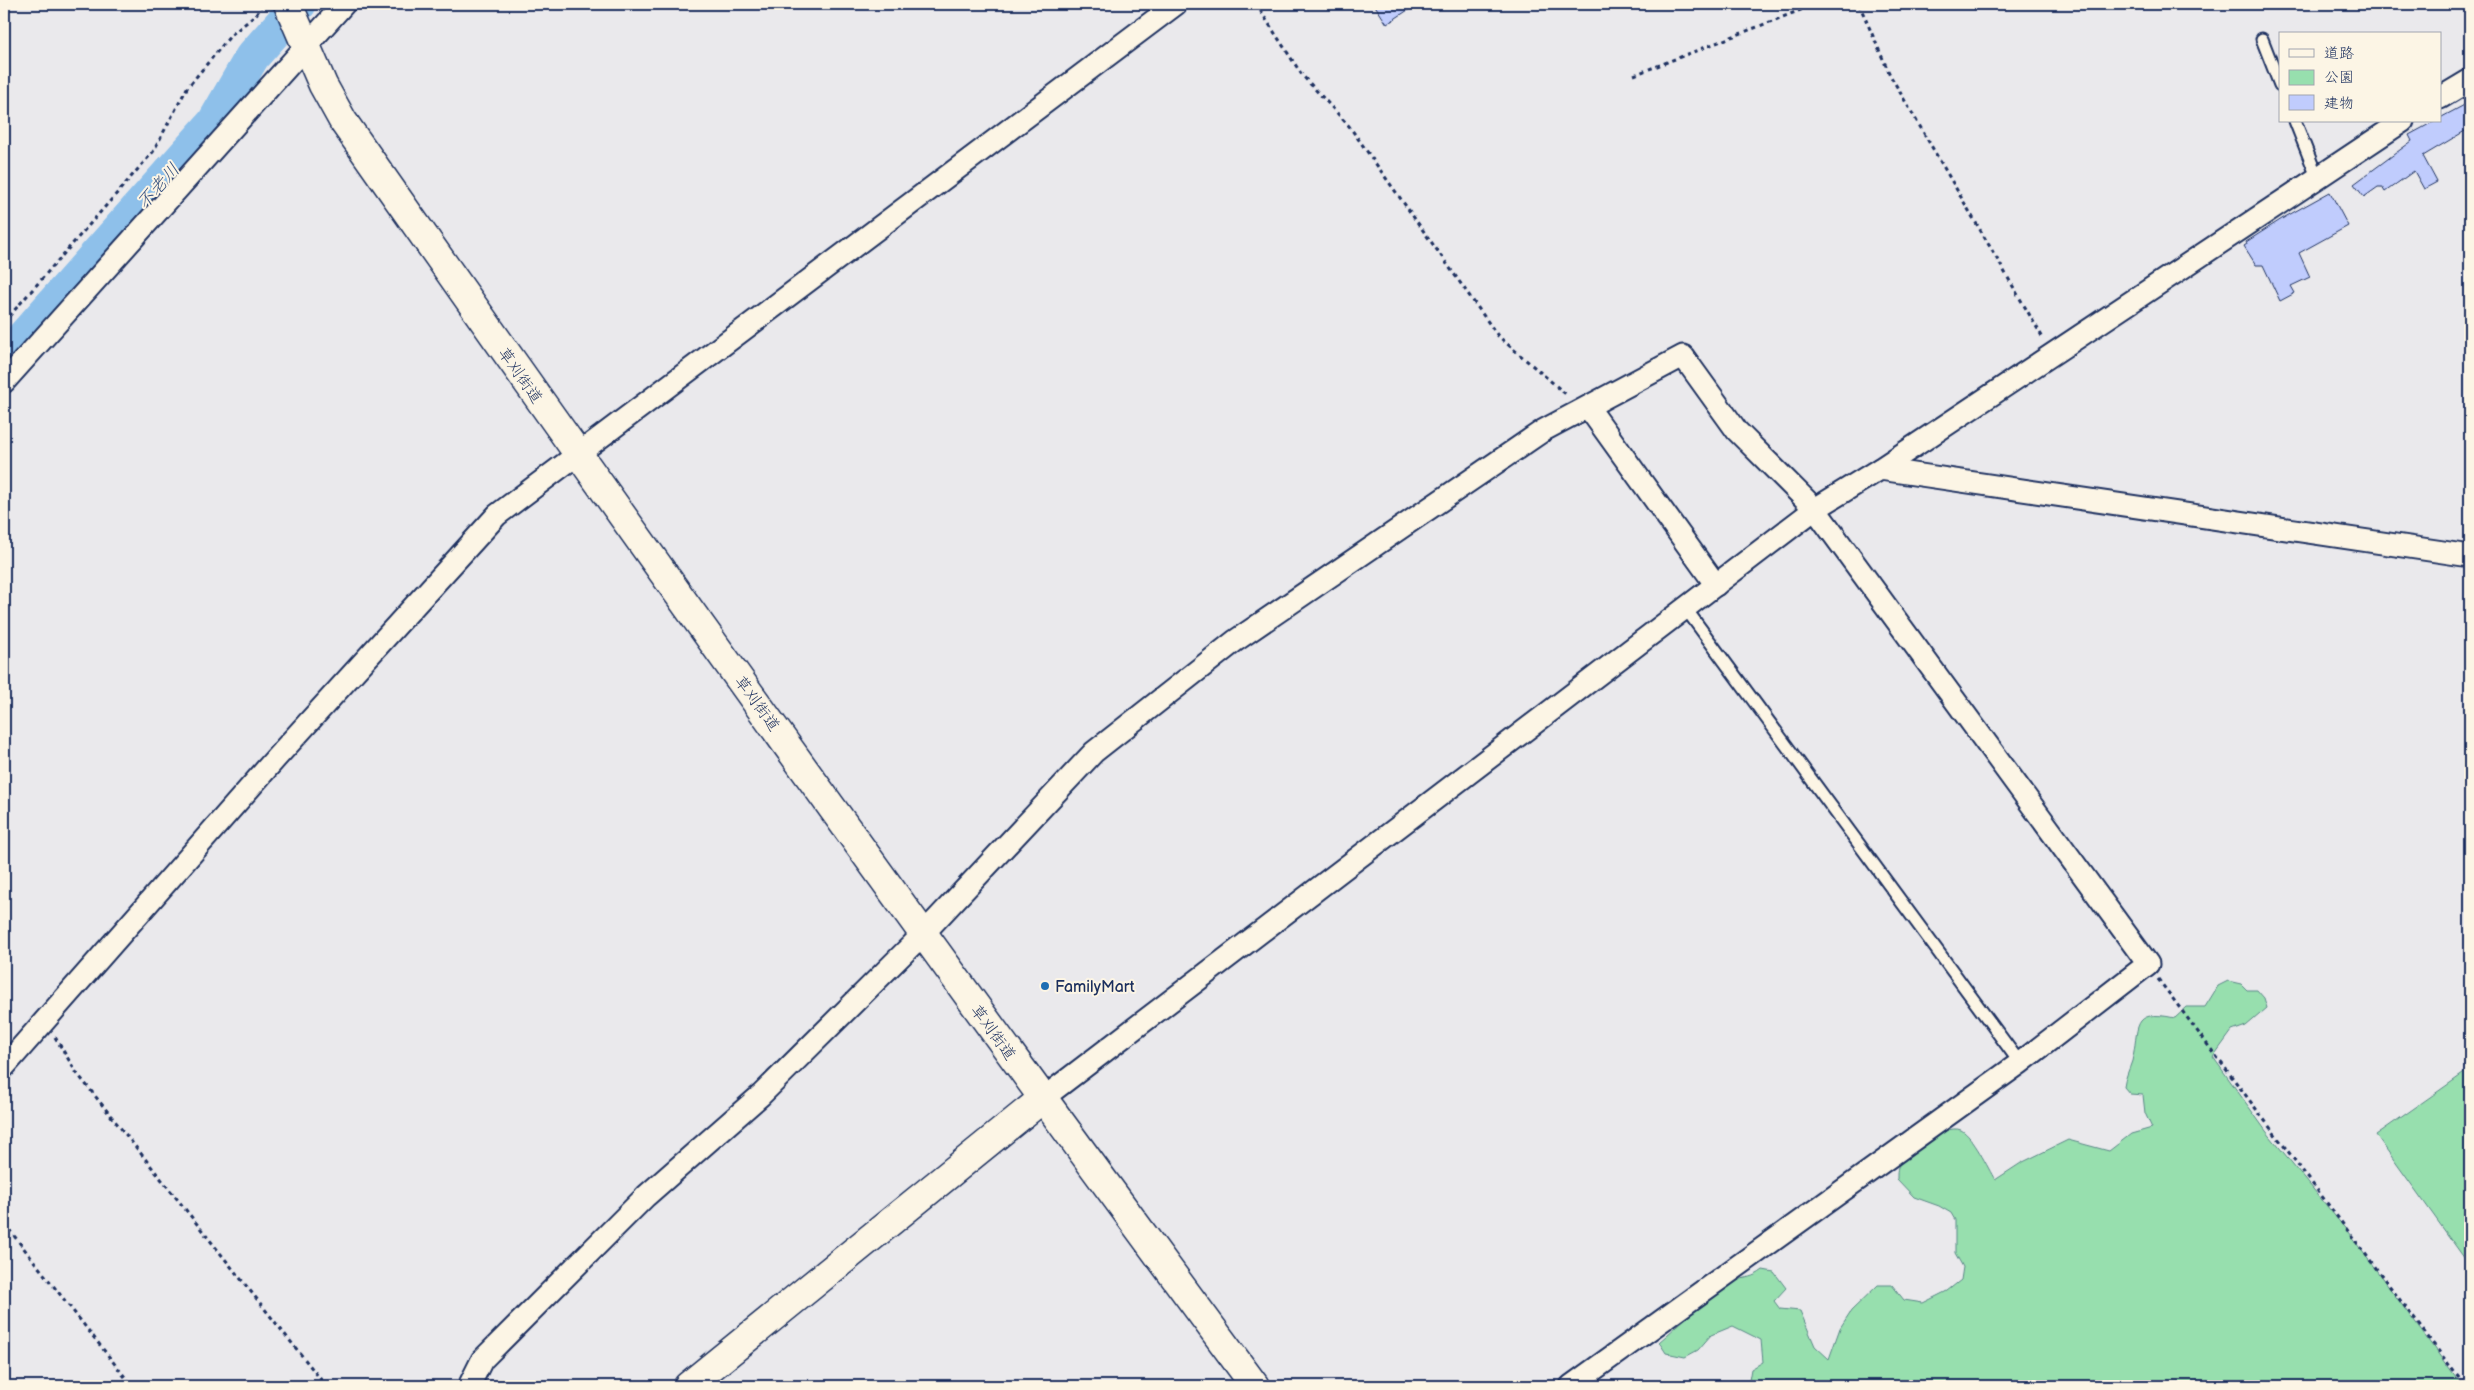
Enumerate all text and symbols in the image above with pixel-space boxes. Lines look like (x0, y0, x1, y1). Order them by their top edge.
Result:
legend (2279, 32, 2442, 122)
text: 道路 (2324, 44, 2354, 63)
text: 公園 (2324, 68, 2354, 87)
text: 建物 (2324, 94, 2354, 113)
water label: 不老川 (133, 159, 184, 213)
street label: 草刈街道 (494, 344, 546, 408)
street label: 草刈街道 (730, 672, 783, 735)
place label: FamilyMart (1055, 978, 1135, 997)
marker: FamilyMart (1039, 980, 1051, 992)
street label: 草刈街道 (966, 1001, 1019, 1064)

